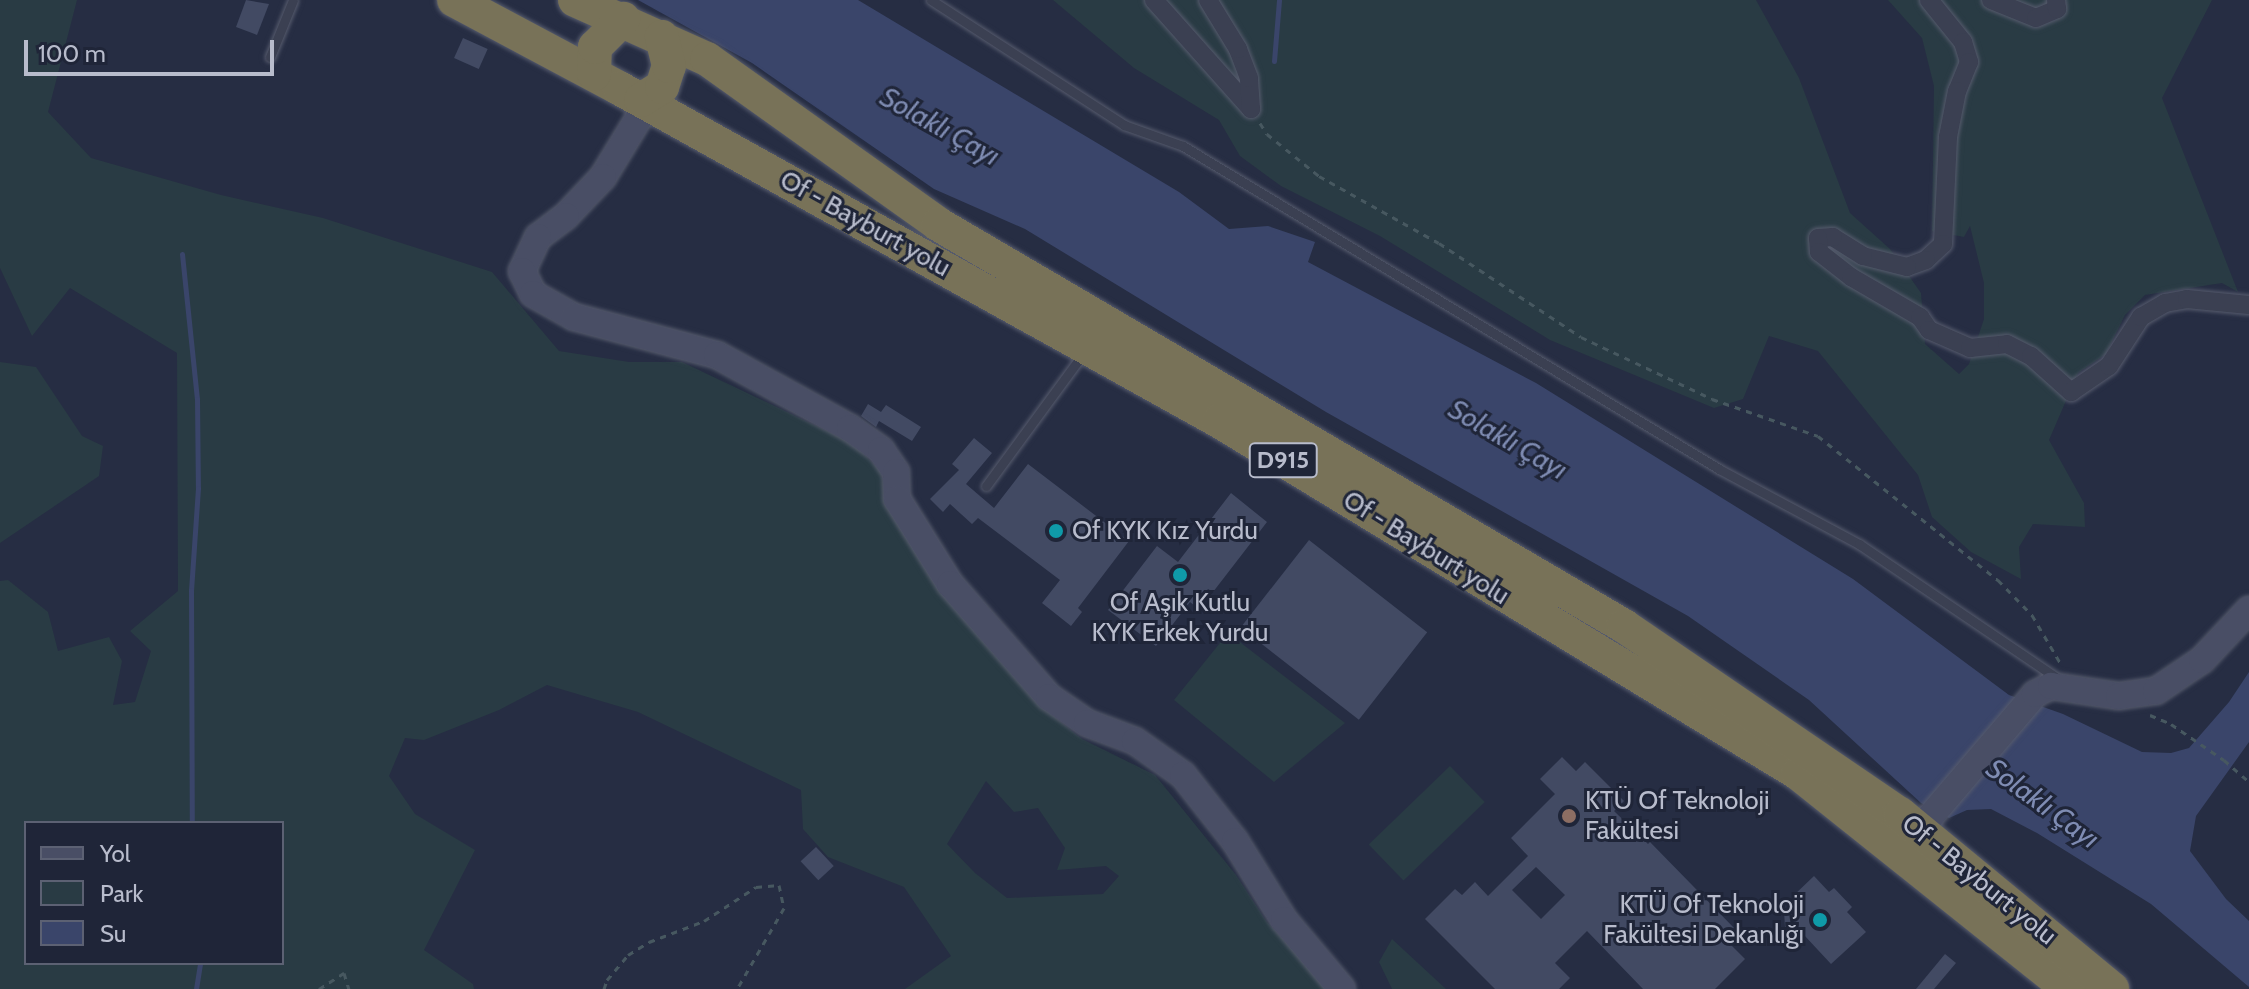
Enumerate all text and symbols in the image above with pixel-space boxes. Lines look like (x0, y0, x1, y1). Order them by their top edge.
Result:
scale bar (28, 24, 278, 74)
text: 100 m (38, 39, 106, 68)
water label: Solaklı Çayı (875, 80, 1005, 172)
street label: Of - Bayburt yolu (775, 164, 955, 284)
water label: Solaklı Çayı (1443, 392, 1573, 486)
road number: D915 (1247, 440, 1319, 480)
street label: Of - Bayburt yolu (1337, 485, 1515, 611)
place label: Of KYK Kız Yurdu (1072, 515, 1258, 547)
marker: Of KYK Kız Yurdu (1047, 522, 1065, 540)
marker: Of Aşık Kutlu KYK Erkek Yurdu (1171, 566, 1189, 584)
place label: Of Aşık Kutlu KYK Erkek Yurdu (1092, 587, 1268, 648)
water label: Solaklı Çayı (1980, 751, 2106, 855)
place label: KTÜ Of Teknoloji Fakültesi (1585, 785, 1770, 846)
marker: KTÜ Of Teknoloji Fakültesi (1560, 807, 1578, 825)
street label: Of - Bayburt yolu (1895, 808, 2063, 952)
legend (24, 821, 284, 965)
text: Yol (100, 839, 130, 868)
text: Park (100, 879, 143, 908)
place label: KTÜ Of Teknoloji Fakültesi Dekanlığı (1603, 889, 1804, 950)
marker: KTÜ Of Teknoloji Fakültesi Dekanlığı (1811, 911, 1829, 929)
text: Su (100, 919, 126, 948)

